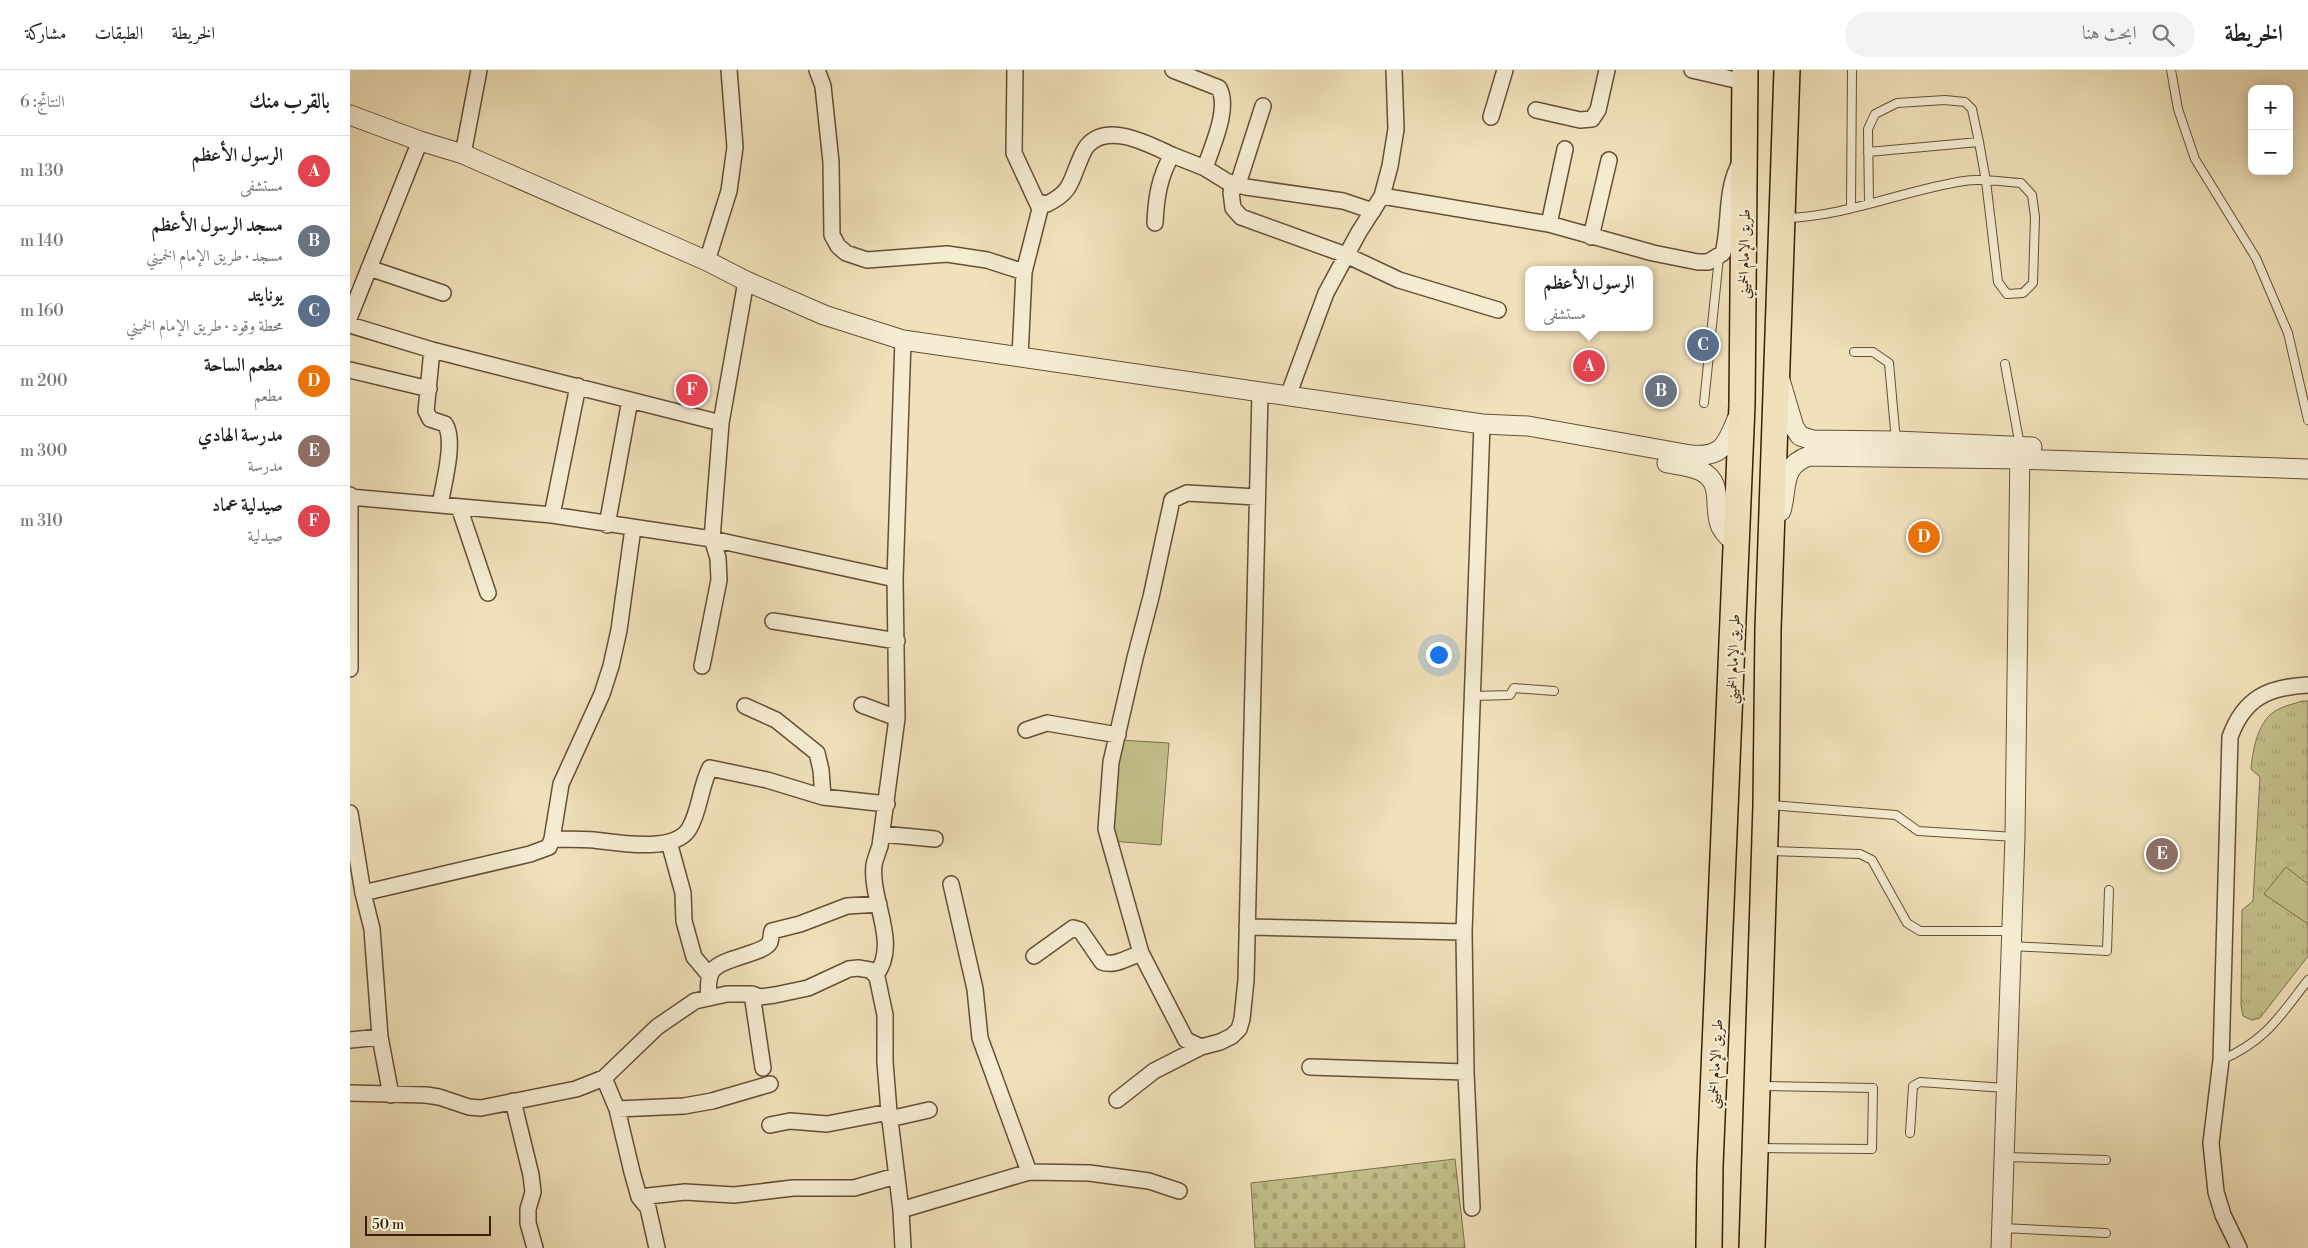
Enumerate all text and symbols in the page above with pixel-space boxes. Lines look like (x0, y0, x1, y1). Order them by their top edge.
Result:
search box (1845, 12, 2195, 57)
text: الخريطة (2225, 19, 2283, 49)
text: ابحث هنا (2082, 21, 2137, 45)
icon: search (2149, 21, 2177, 49)
text: مشاركة (25, 22, 66, 45)
text: الطبقات (94, 22, 143, 45)
text: الخريطة (171, 22, 215, 45)
map controls (2248, 85, 2293, 175)
button: + (2248, 85, 2293, 130)
text: بالقرب منك (249, 89, 330, 115)
text: النتائج: 6 (20, 92, 65, 112)
button: − (2248, 130, 2293, 175)
text: الرسول الأعظم (192, 143, 283, 167)
text: 130 m (20, 161, 64, 181)
text: A (308, 161, 320, 181)
text: مستشفى (240, 176, 283, 196)
street label: طريق الإمام الخميني (1734, 209, 1759, 299)
text: مسجد الرسول الأعظم (151, 213, 283, 237)
text: 140 m (20, 231, 64, 251)
text: B (308, 231, 320, 251)
text: مسجد · طريق الإمام الخميني (146, 246, 283, 266)
popup (1525, 266, 1653, 331)
text: الرسول الأعظم (1543, 271, 1635, 295)
text: يونايتد (247, 283, 283, 307)
text: 160 m (20, 301, 64, 321)
text: C (308, 301, 320, 321)
text: مستشفى (1543, 304, 1586, 324)
text: محطة وقود · طريق الإمام الخميني (126, 316, 283, 336)
pin: C (1687, 326, 1719, 364)
pin: A (1573, 347, 1605, 385)
text: مطعم الساحة (204, 353, 283, 377)
text: 200 m (20, 371, 68, 391)
text: D (308, 371, 320, 391)
pin: F (676, 371, 708, 409)
pin: B (1645, 372, 1677, 410)
text: مطعم (254, 386, 283, 406)
text: مدرسة الهادي (198, 423, 283, 447)
text: 300 m (20, 441, 67, 461)
text: E (308, 441, 320, 461)
text: مدرسة (248, 456, 283, 476)
text: صيدلية عماد (212, 493, 283, 517)
text: 310 m (20, 511, 63, 531)
text: F (308, 511, 320, 531)
pin: D (1908, 518, 1940, 556)
text: صيدلية (248, 526, 283, 546)
street label: طريق الإمام الخميني (1722, 614, 1749, 705)
your location (1426, 642, 1452, 668)
pin: E (2146, 835, 2178, 873)
street label: طريق الإمام الخميني (1704, 1019, 1731, 1110)
scale bar (365, 1213, 491, 1236)
text: 50 m (372, 1216, 404, 1234)

